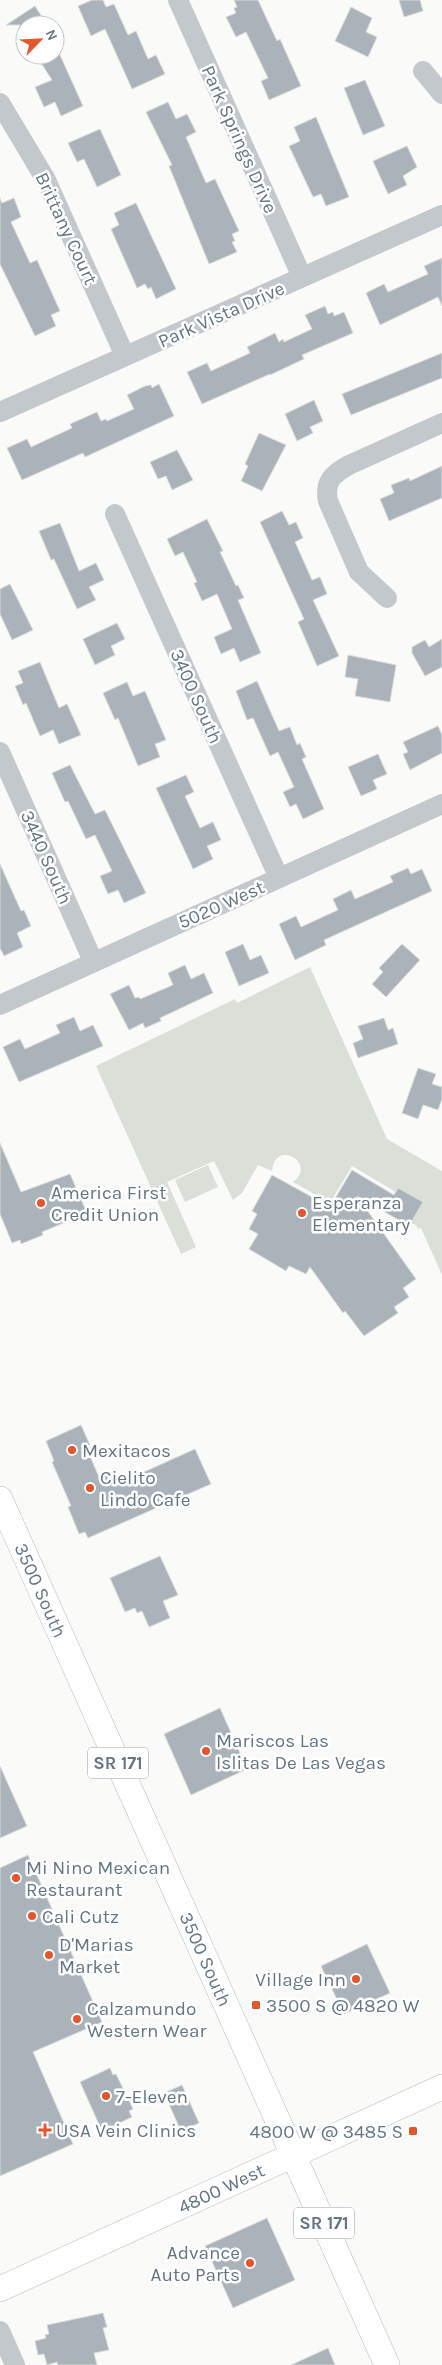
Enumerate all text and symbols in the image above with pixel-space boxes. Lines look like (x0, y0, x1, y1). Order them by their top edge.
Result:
north arrow (15, 15, 65, 65)
text: N (42, 27, 61, 43)
street label: Park Springs Drive (197, 62, 282, 217)
street label: Brittany Court (30, 169, 102, 288)
street label: Park Vista Drive (155, 277, 288, 353)
street label: 3400 South (166, 646, 227, 747)
street label: 3440 South (16, 807, 77, 908)
street label: 5020 West (175, 876, 268, 934)
place label: America First Credit Union (51, 1182, 166, 1226)
place label: Esperanza Elementary (312, 1192, 410, 1236)
marker: America First Credit Union (35, 1197, 47, 1209)
marker: Esperanza Elementary (296, 1207, 308, 1219)
place label: Mexitacos (82, 1440, 171, 1462)
marker: Mexitacos (66, 1444, 78, 1456)
place label: Cielito Lindo Cafe (100, 1467, 191, 1511)
marker: Cielito Lindo Cafe (84, 1482, 96, 1494)
street label: 3500 South (9, 1540, 71, 1641)
place label: Mariscos Las Islitas De Las Vegas (216, 1730, 386, 1774)
marker: Mariscos Las Islitas De Las Vegas (200, 1745, 212, 1757)
road number: SR 171 (88, 1748, 148, 1779)
place label: Mi Nino Mexican Restaurant (26, 1857, 170, 1901)
marker: Mi Nino Mexican Restaurant (10, 1872, 22, 1884)
place label: Cali Cutz (42, 1906, 119, 1928)
street label: 3500 South (174, 1909, 236, 2010)
marker: Cali Cutz (26, 1910, 38, 1922)
place label: D'Marias Market (59, 1934, 134, 1978)
marker: D'Marias Market (43, 1949, 55, 1961)
place label: Village Inn (255, 1969, 346, 1991)
marker: Village Inn (350, 1973, 362, 1985)
place label: 3500 S @ 4820 W (266, 1995, 419, 2017)
place label: Calzamundo Western Wear (87, 1998, 206, 2042)
marker: 3500 S @ 4820 W (250, 1999, 262, 2011)
marker: Calzamundo Western Wear (71, 2013, 83, 2025)
place label: 7-Eleven (116, 2086, 188, 2108)
marker: 7-Eleven (100, 2090, 112, 2102)
place label: USA Vein Clinics (56, 2120, 196, 2142)
place label: 4800 W @ 3485 S (250, 2121, 403, 2143)
marker: USA Vein Clinics (38, 2123, 52, 2137)
marker: 4800 W @ 3485 S (407, 2125, 419, 2137)
street label: 4800 West (175, 2159, 268, 2218)
road number: SR 171 (294, 2208, 354, 2238)
place label: Advance Auto Parts (151, 2242, 240, 2286)
marker: Advance Auto Parts (244, 2257, 256, 2269)

